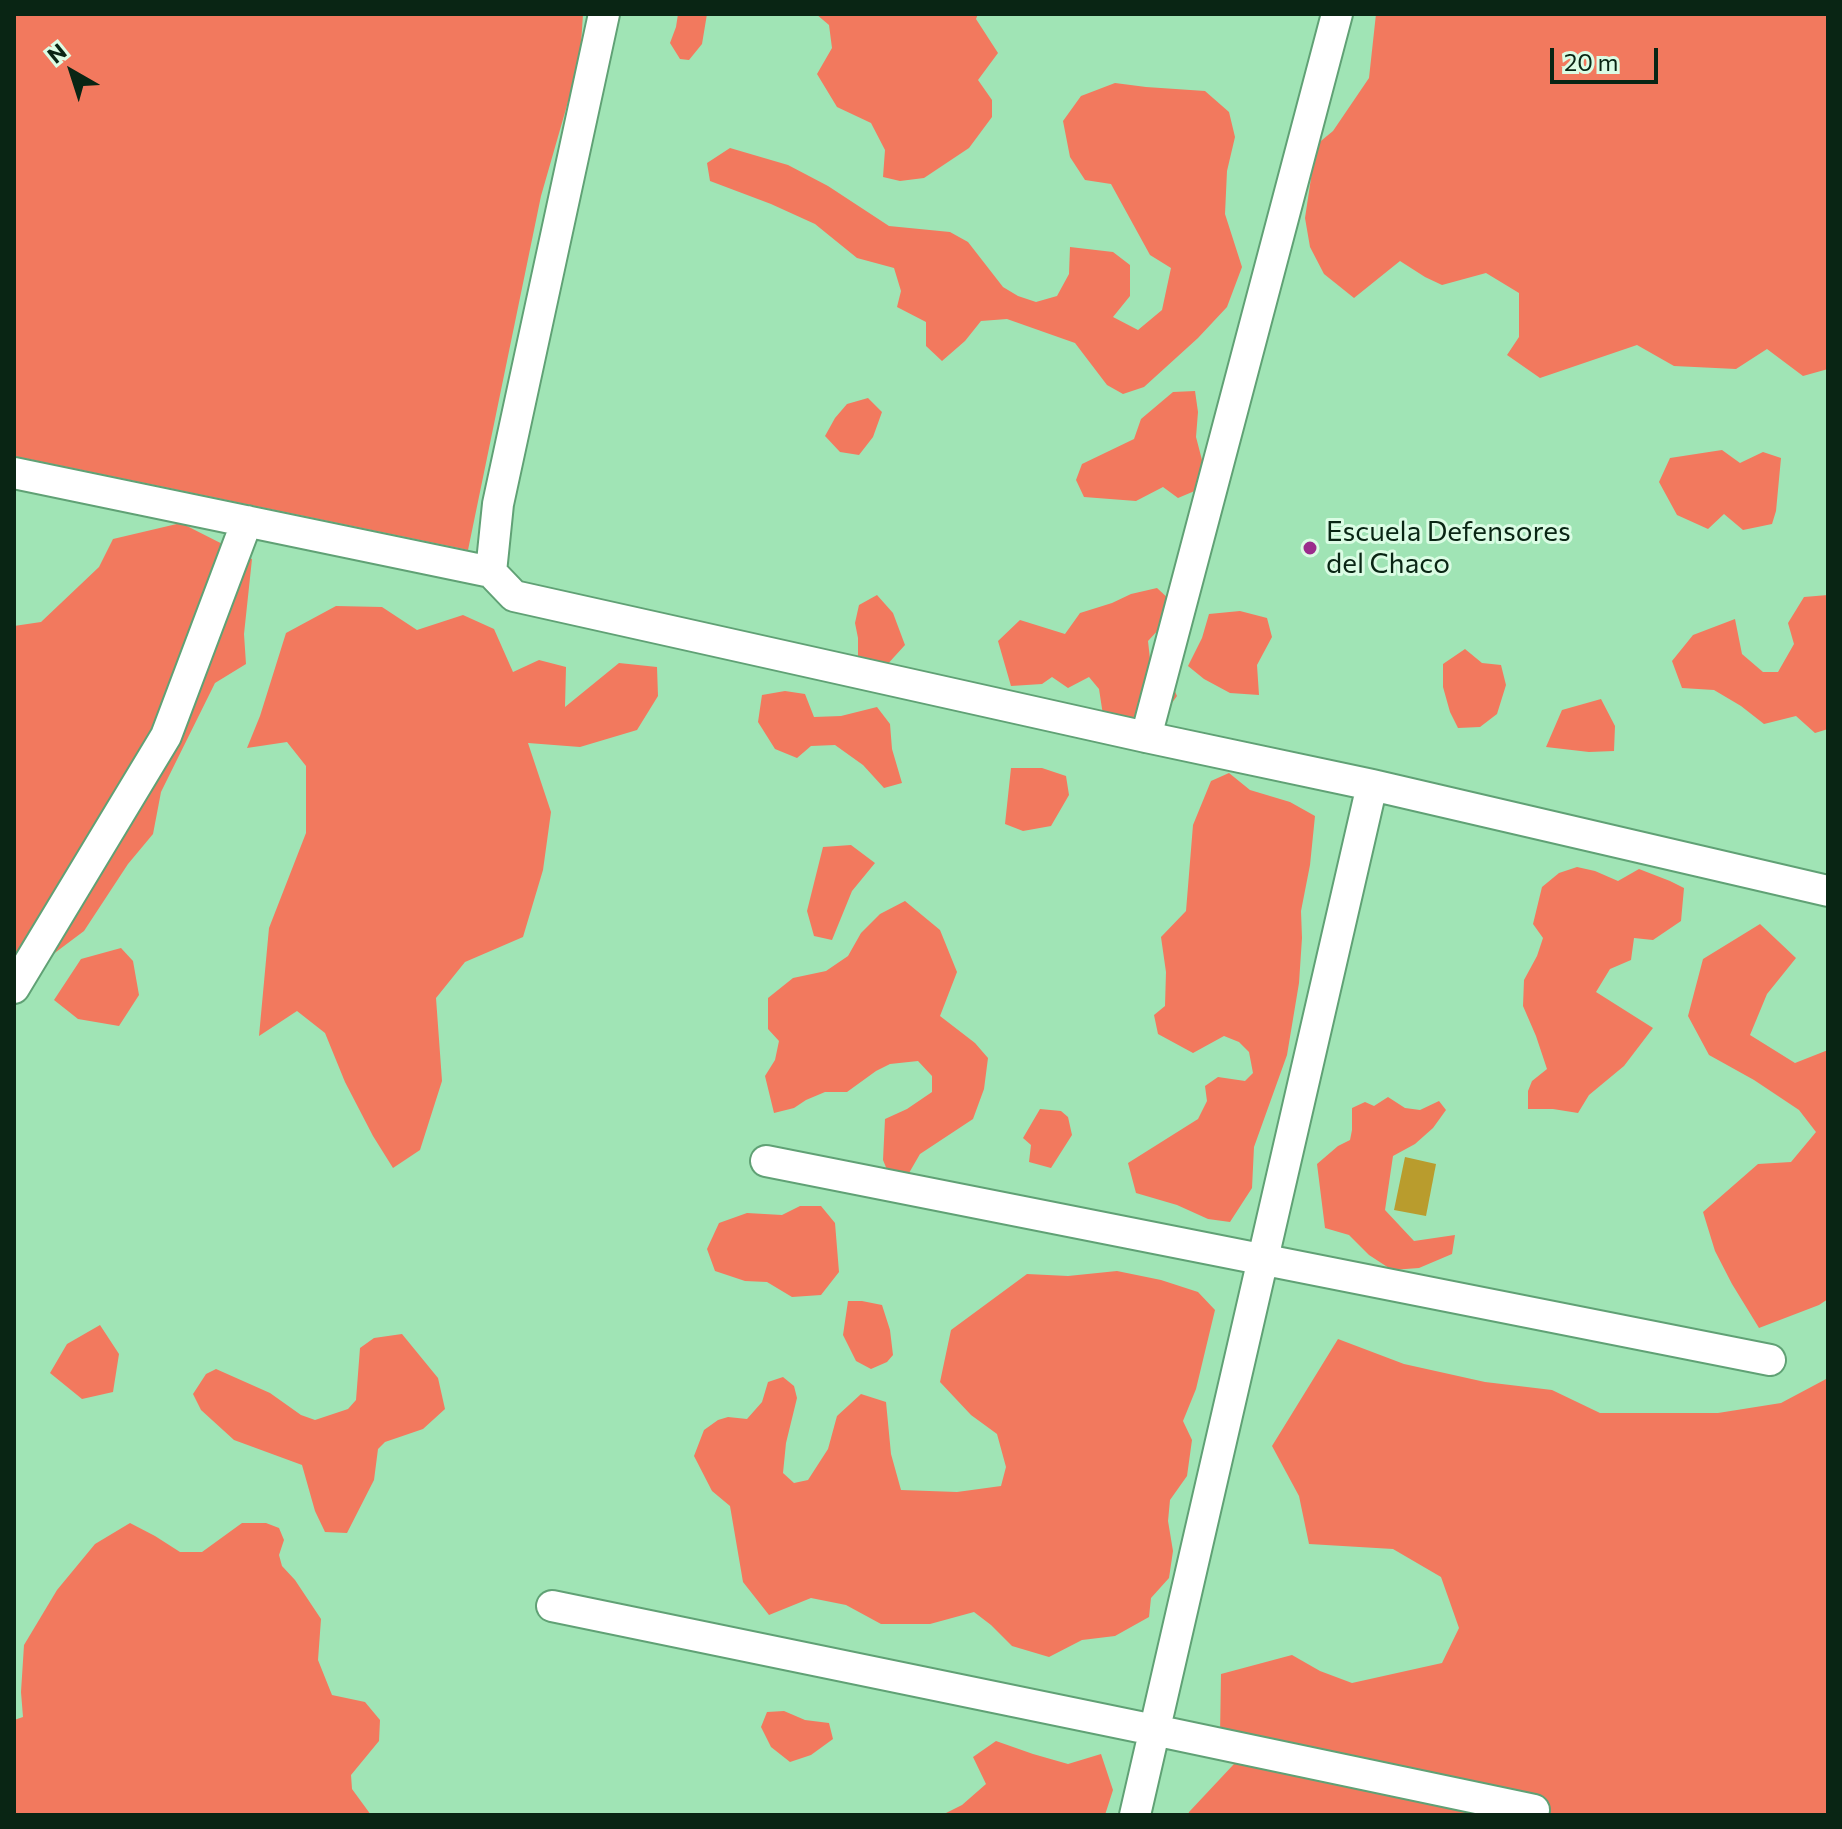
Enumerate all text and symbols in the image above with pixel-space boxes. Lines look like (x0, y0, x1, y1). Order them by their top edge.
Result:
north arrow (32, 32, 112, 112)
scale bar (1554, 32, 1662, 82)
text: N (42, 37, 71, 69)
text: 20 m (1564, 47, 1618, 76)
place label: Escuela Defensores del Chaco (1326, 515, 1571, 581)
marker: Escuela Defensores del Chaco (1301, 539, 1319, 557)

